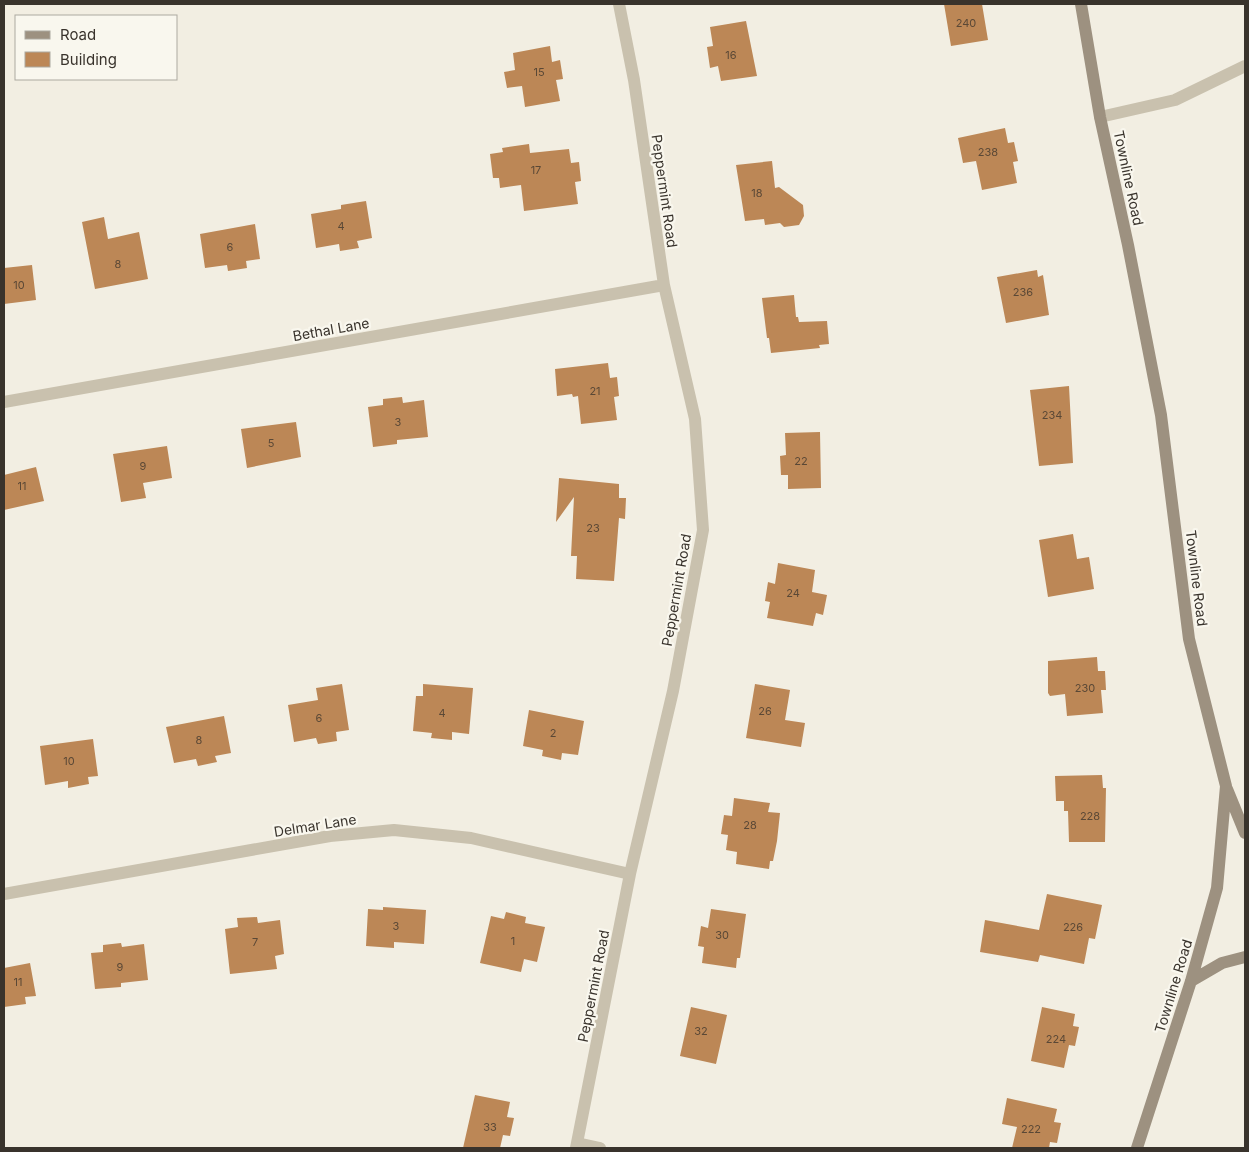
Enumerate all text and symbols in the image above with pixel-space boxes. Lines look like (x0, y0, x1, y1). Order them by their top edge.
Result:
legend (15, 15, 178, 80)
house number: 240 (956, 16, 976, 30)
text: Road (60, 25, 96, 44)
house number: 16 (725, 48, 737, 62)
text: Building (60, 50, 117, 69)
house number: 15 (533, 65, 545, 79)
street label: Townline Road (1111, 129, 1147, 227)
street label: Peppermint Road (649, 133, 681, 249)
house number: 238 (978, 145, 998, 159)
house number: 17 (531, 163, 541, 177)
house number: 18 (751, 186, 763, 200)
house number: 4 (337, 219, 345, 233)
house number: 6 (227, 240, 234, 254)
house number: 8 (115, 257, 122, 271)
house number: 10 (13, 278, 25, 292)
house number: 236 (1013, 285, 1033, 299)
street label: Bethal Lane (291, 314, 371, 344)
house number: 21 (589, 384, 601, 398)
house number: 234 (1042, 408, 1062, 422)
house number: 3 (395, 415, 402, 429)
house number: 5 (268, 436, 275, 450)
house number: 22 (794, 454, 808, 468)
house number: 9 (140, 459, 147, 473)
house number: 11 (18, 479, 26, 493)
house number: 23 (586, 521, 600, 535)
street label: Townline Road (1183, 529, 1211, 627)
street label: Peppermint Road (658, 532, 694, 648)
house number: 24 (786, 586, 800, 600)
house number: 230 (1075, 681, 1095, 695)
house number: 26 (758, 704, 772, 718)
house number: 4 (438, 706, 446, 720)
house number: 6 (316, 711, 323, 725)
house number: 2 (550, 726, 556, 740)
house number: 8 (196, 733, 203, 747)
house number: 10 (63, 754, 75, 768)
house number: 228 (1080, 809, 1100, 823)
street label: Delmar Lane (273, 810, 357, 840)
house number: 28 (743, 818, 757, 832)
house number: 3 (393, 919, 400, 933)
house number: 226 (1063, 920, 1083, 934)
street label: Peppermint Road (574, 928, 612, 1044)
house number: 30 (715, 928, 729, 942)
house number: 1 (511, 934, 515, 948)
house number: 7 (252, 935, 258, 949)
street label: Townline Road (1151, 937, 1195, 1035)
house number: 9 (117, 960, 124, 974)
house number: 11 (14, 975, 22, 989)
house number: 32 (694, 1024, 708, 1038)
house number: 224 (1046, 1032, 1066, 1046)
house number: 33 (483, 1120, 497, 1134)
house number: 222 (1021, 1122, 1041, 1136)

